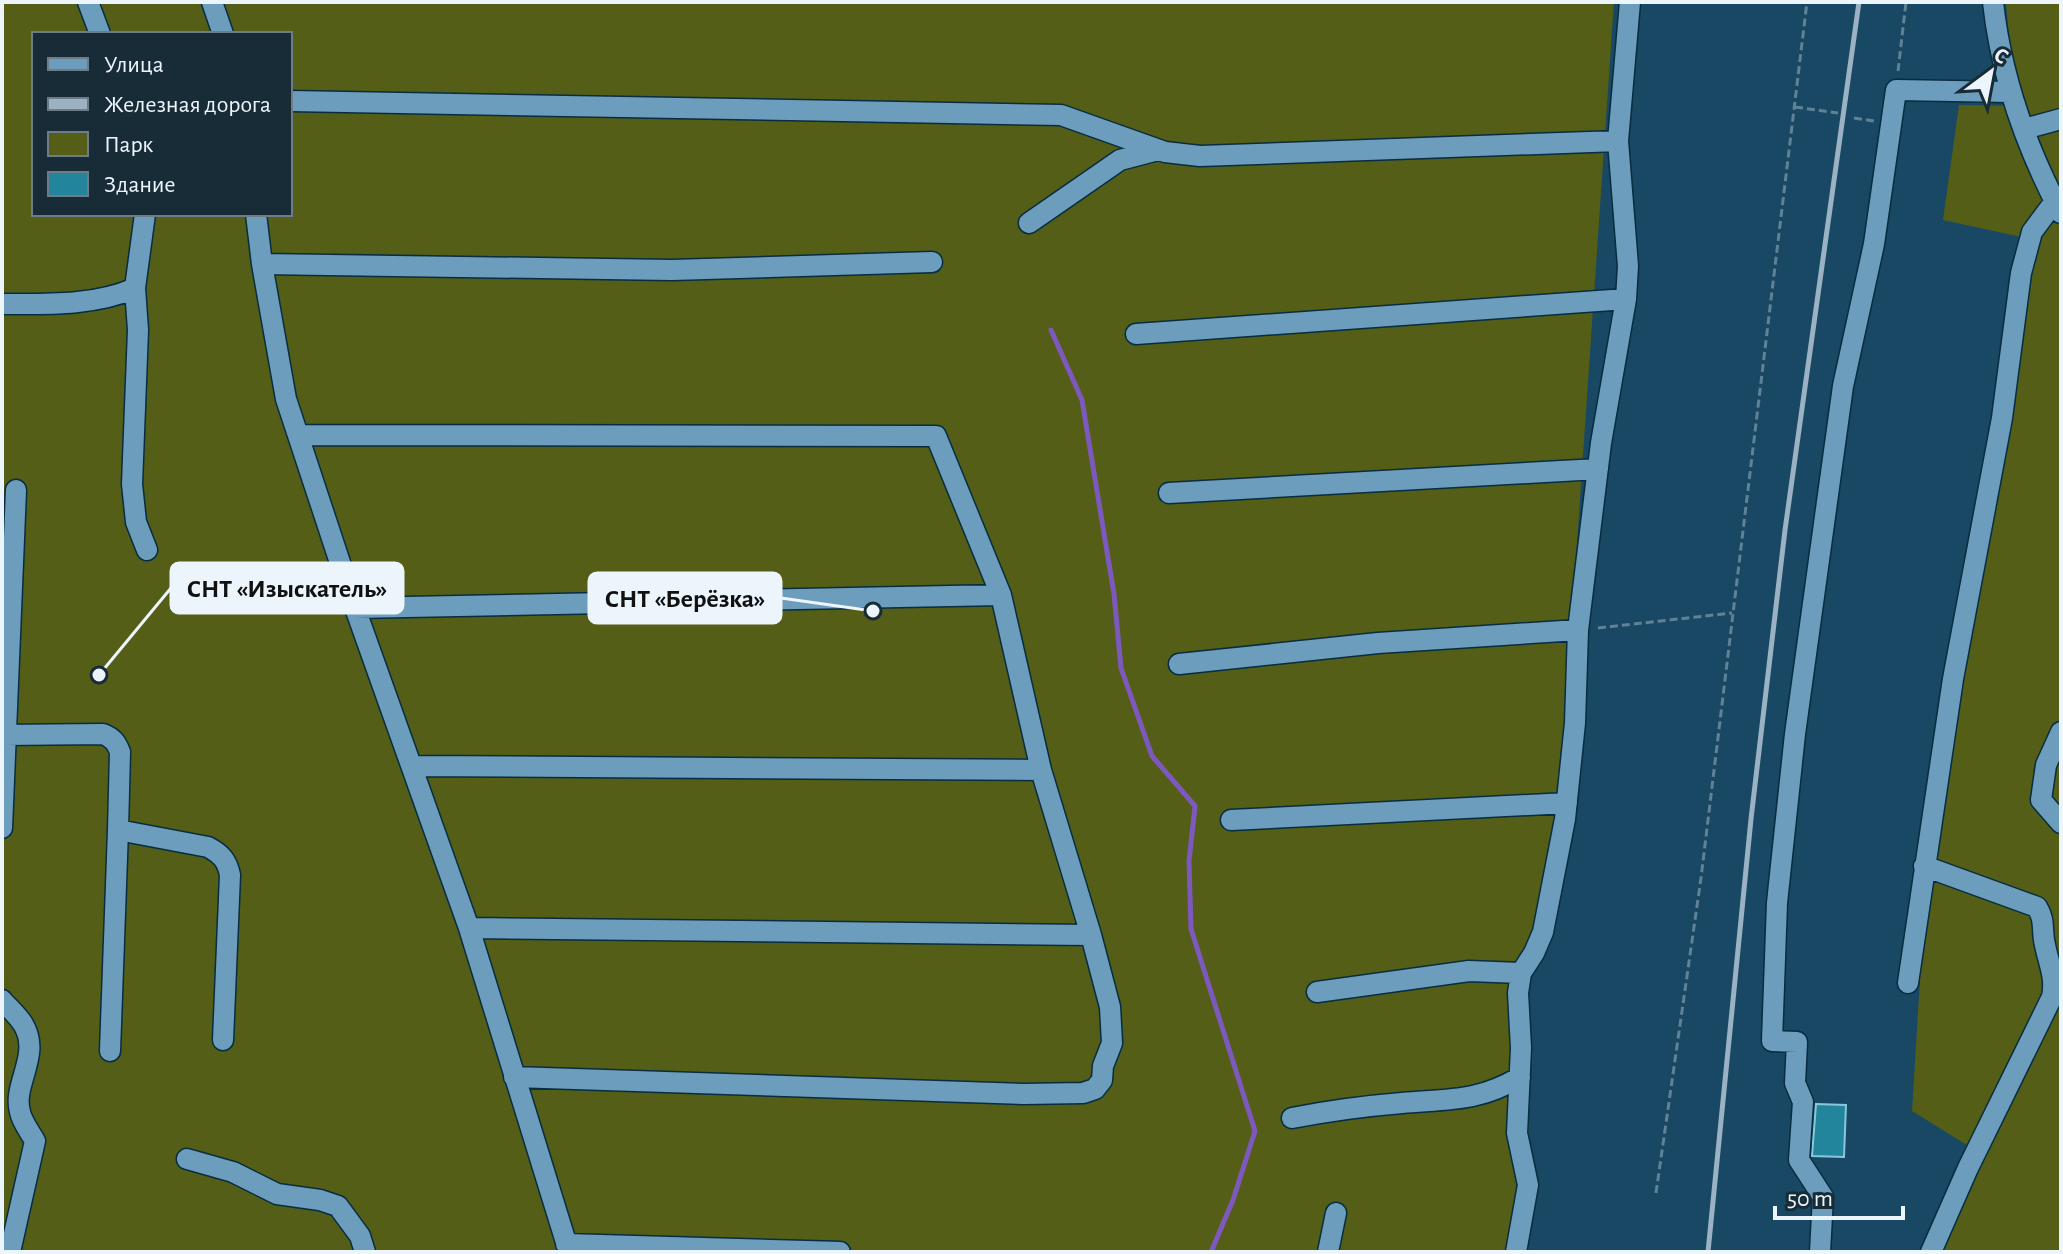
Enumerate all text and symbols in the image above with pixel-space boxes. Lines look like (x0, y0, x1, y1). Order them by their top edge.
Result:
legend (32, 32, 292, 216)
north arrow (1951, 32, 2031, 112)
text: С (1990, 43, 2012, 68)
text: Улица (104, 53, 164, 77)
text: Железная дорога (104, 93, 271, 117)
text: Парк (104, 133, 153, 157)
text: Здание (104, 173, 175, 197)
callout: СНТ «Изыскатель» (171, 563, 403, 613)
callout: СНТ «Берёзка» (589, 573, 781, 623)
text: СНТ «Изыскатель» (187, 576, 387, 602)
text: СНТ «Берёзка» (605, 586, 765, 612)
scale bar (1775, 1170, 1903, 1220)
text: 50 m (1787, 1187, 1833, 1211)

